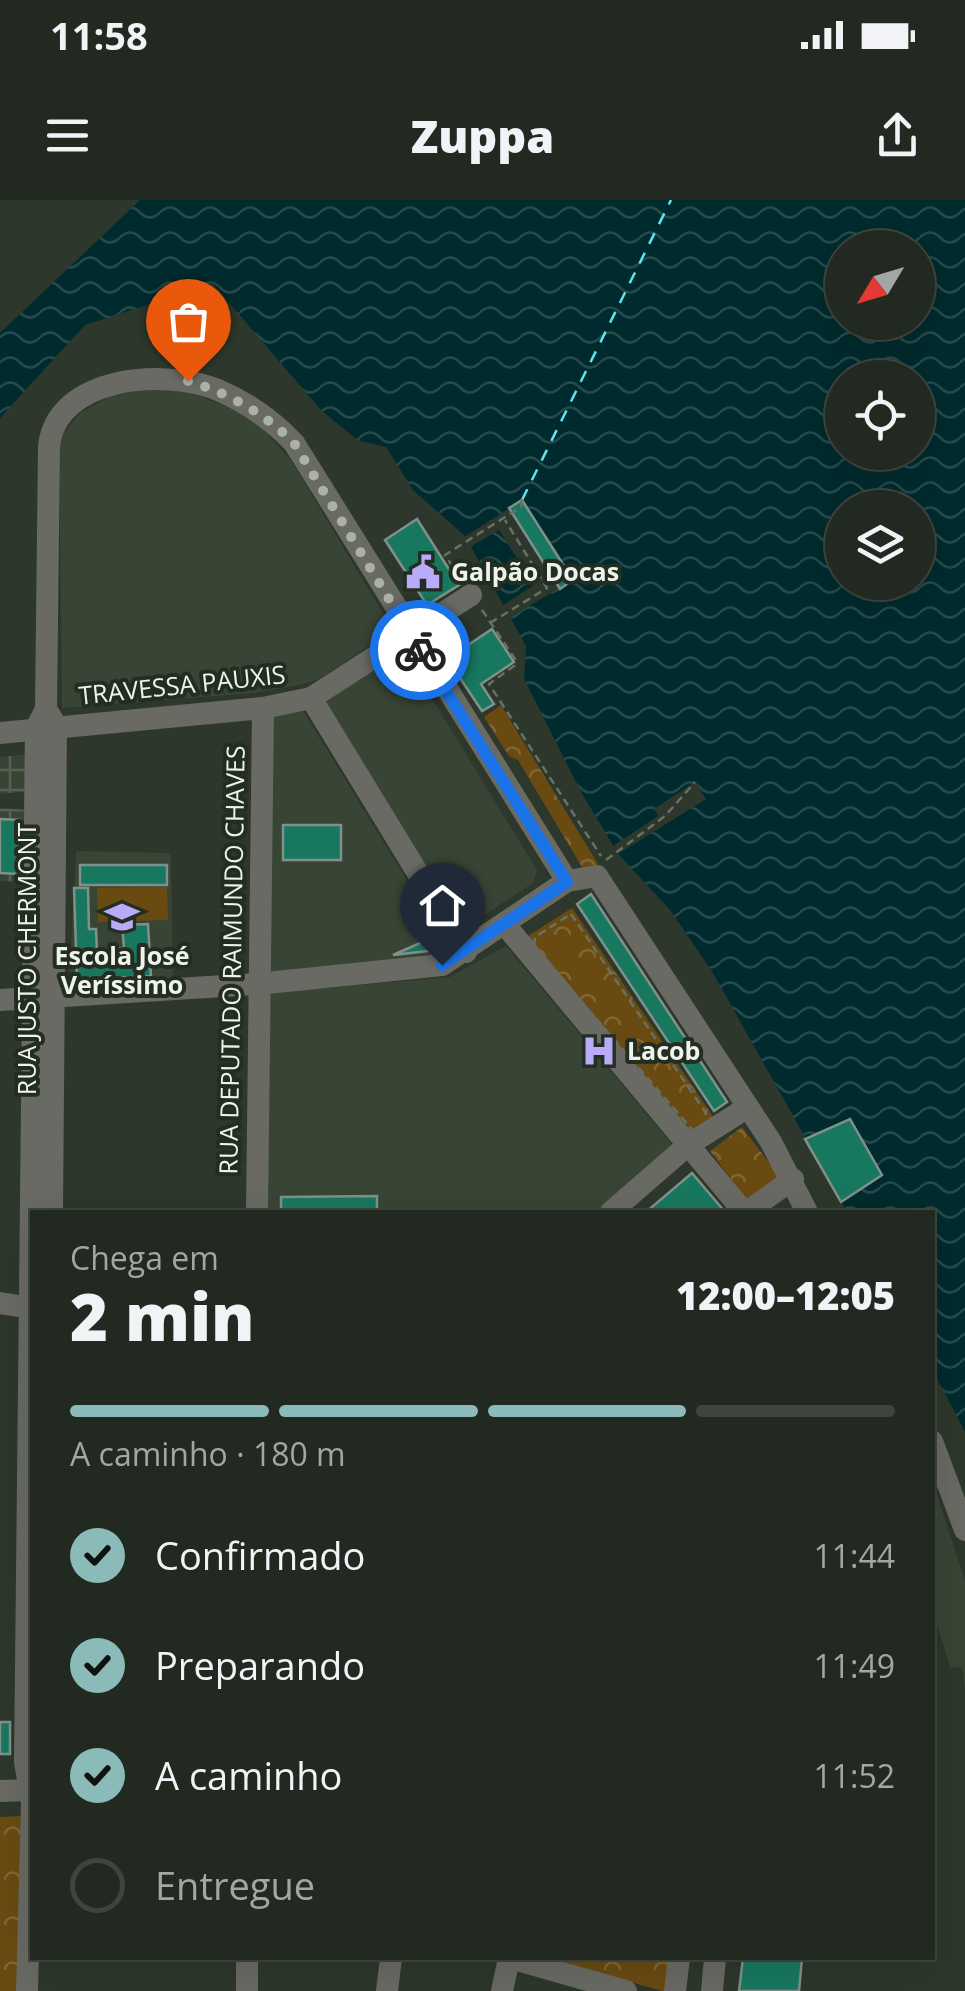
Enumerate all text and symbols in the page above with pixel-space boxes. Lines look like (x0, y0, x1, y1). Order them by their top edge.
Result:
text: 11:58 (50, 9, 148, 61)
text: Zuppa (411, 105, 554, 166)
icon: menu (40, 108, 95, 163)
icon: share (870, 108, 925, 163)
north arrow (825, 230, 935, 340)
map controls (825, 230, 935, 600)
pin (146, 279, 231, 382)
icon: bag (161, 294, 216, 349)
button: locate (825, 360, 935, 470)
button: layers (825, 490, 935, 600)
public building icon: Galpão Docas (404, 553, 442, 591)
place label: Galpão Docas (451, 554, 619, 588)
courier (370, 600, 470, 700)
icon: bike (393, 623, 448, 678)
street label: TRAVESSA PAUXIS (77, 656, 287, 712)
street label: RUA DEPUTADO RAIMUNDO CHAVES (210, 745, 252, 1175)
street label: RUA JUSTO CHERMONT (9, 823, 43, 1095)
pin (400, 863, 485, 966)
icon: home (415, 878, 470, 933)
school or university icon: Escola José Veríssimo (103, 898, 141, 936)
place label: Escola José Veríssimo (55, 938, 189, 1001)
hospital icon: Lacob (580, 1032, 618, 1070)
place label: Lacob (627, 1033, 700, 1067)
text: Chega em (70, 1236, 219, 1279)
text: 12:00–12:05 (676, 1269, 895, 1321)
text: 2 min (70, 1272, 255, 1360)
text: A caminho · 180 m (70, 1432, 346, 1475)
icon: check (70, 1528, 125, 1583)
text: Confirmado (155, 1529, 365, 1581)
text: 11:44 (813, 1534, 895, 1577)
icon: check (70, 1638, 125, 1693)
text: Preparando (155, 1639, 365, 1691)
text: 11:49 (813, 1644, 895, 1687)
icon: check (70, 1748, 125, 1803)
text: A caminho (155, 1749, 342, 1801)
text: 11:52 (813, 1754, 895, 1797)
text: Entregue (155, 1859, 315, 1911)

